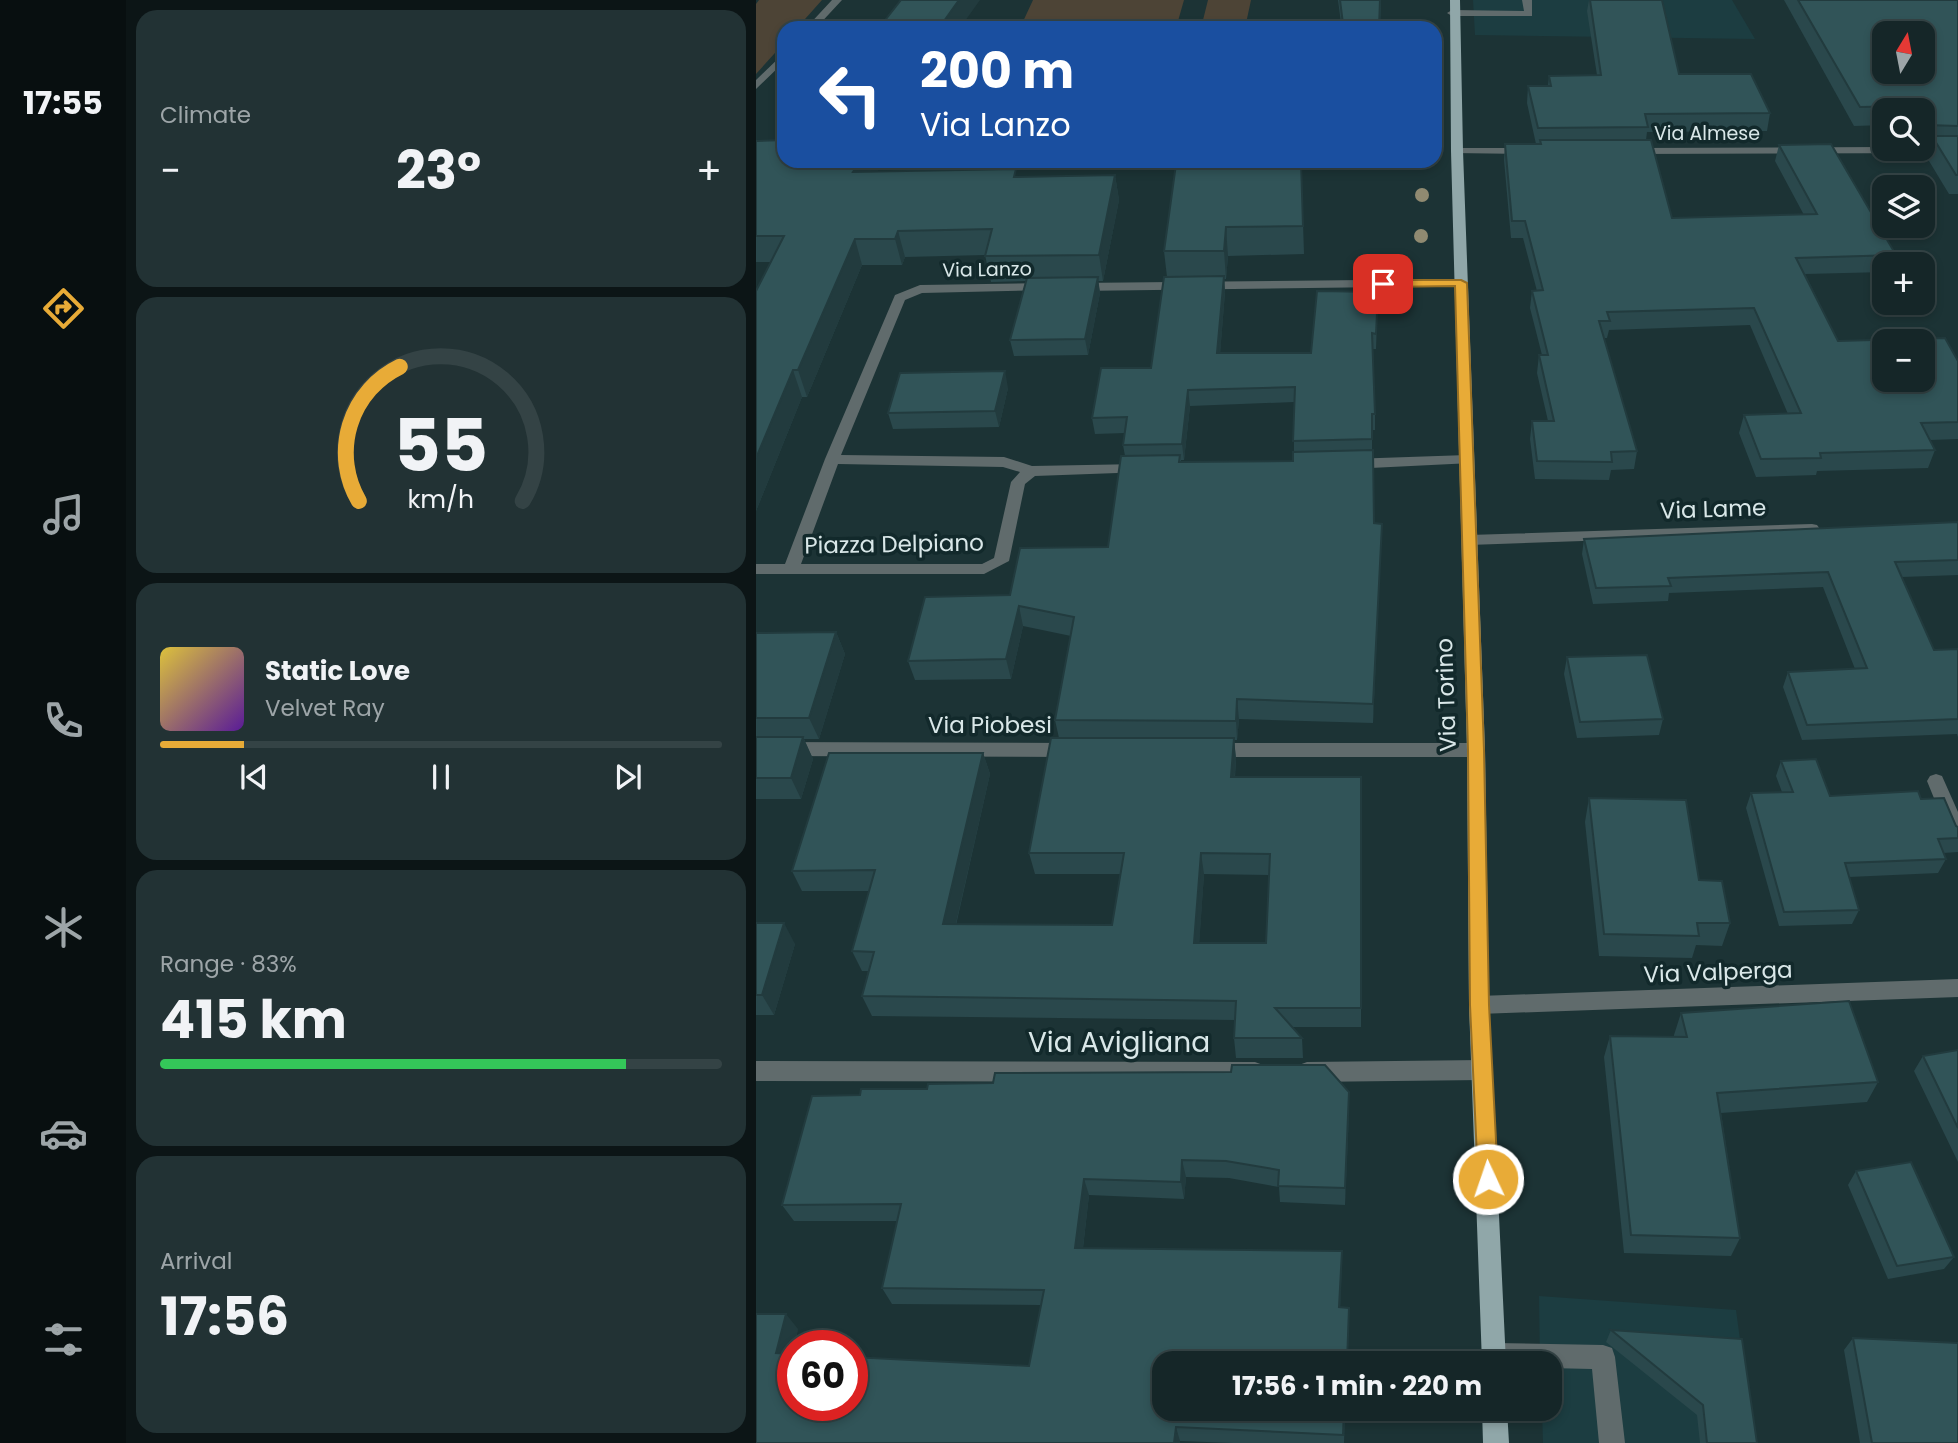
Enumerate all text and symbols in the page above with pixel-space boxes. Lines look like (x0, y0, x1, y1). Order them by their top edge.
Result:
north arrow (1872, 21, 1936, 84)
map controls (1872, 21, 1935, 392)
text: 200 m (920, 37, 1074, 105)
icon: left (805, 49, 896, 140)
text: 17:55 (23, 80, 103, 125)
button: search (1872, 98, 1935, 161)
text: Climate (160, 99, 251, 131)
text: Via Lanzo (920, 102, 1071, 147)
street label: Via Almese (1654, 120, 1760, 147)
text: 23° (396, 134, 481, 207)
text: − (160, 144, 181, 197)
text: + (696, 144, 722, 197)
button: layers (1872, 175, 1935, 238)
button: + (1872, 252, 1935, 315)
pin (1353, 254, 1413, 314)
street label: Via Lanzo (942, 255, 1032, 284)
icon: arrive (1364, 265, 1402, 303)
icon: directions (39, 284, 88, 333)
button: − (1872, 329, 1935, 392)
text: 55 (394, 395, 488, 496)
text: km/h (408, 482, 474, 517)
icon: music (39, 490, 88, 539)
street label: Via Lame (1659, 491, 1767, 527)
street label: Piazza Delpiano (804, 526, 984, 562)
street label: Via Torino (1428, 638, 1464, 752)
text: Static Love (265, 653, 410, 689)
text: Velvet Ray (265, 692, 385, 724)
icon: phone (39, 696, 88, 745)
street label: Via Piobesi (928, 709, 1052, 741)
icon: previous (235, 758, 273, 796)
icon: pause (422, 758, 460, 796)
icon: next (609, 758, 647, 796)
icon: climate (39, 903, 88, 952)
text: Range · 83% (160, 948, 297, 980)
street label: Via Valperga (1643, 953, 1793, 991)
text: 415 km (160, 983, 347, 1056)
street label: Via Avigliana (1028, 1023, 1210, 1062)
icon: car (39, 1109, 88, 1158)
position arrow (1451, 1142, 1525, 1216)
text: Arrival (160, 1245, 232, 1277)
text: 17:56 (160, 1280, 289, 1353)
icon: filters (39, 1315, 88, 1364)
speed limit sign: 60 (777, 1330, 868, 1421)
text: 17:56 · 1 min · 220 m (1232, 1368, 1482, 1404)

